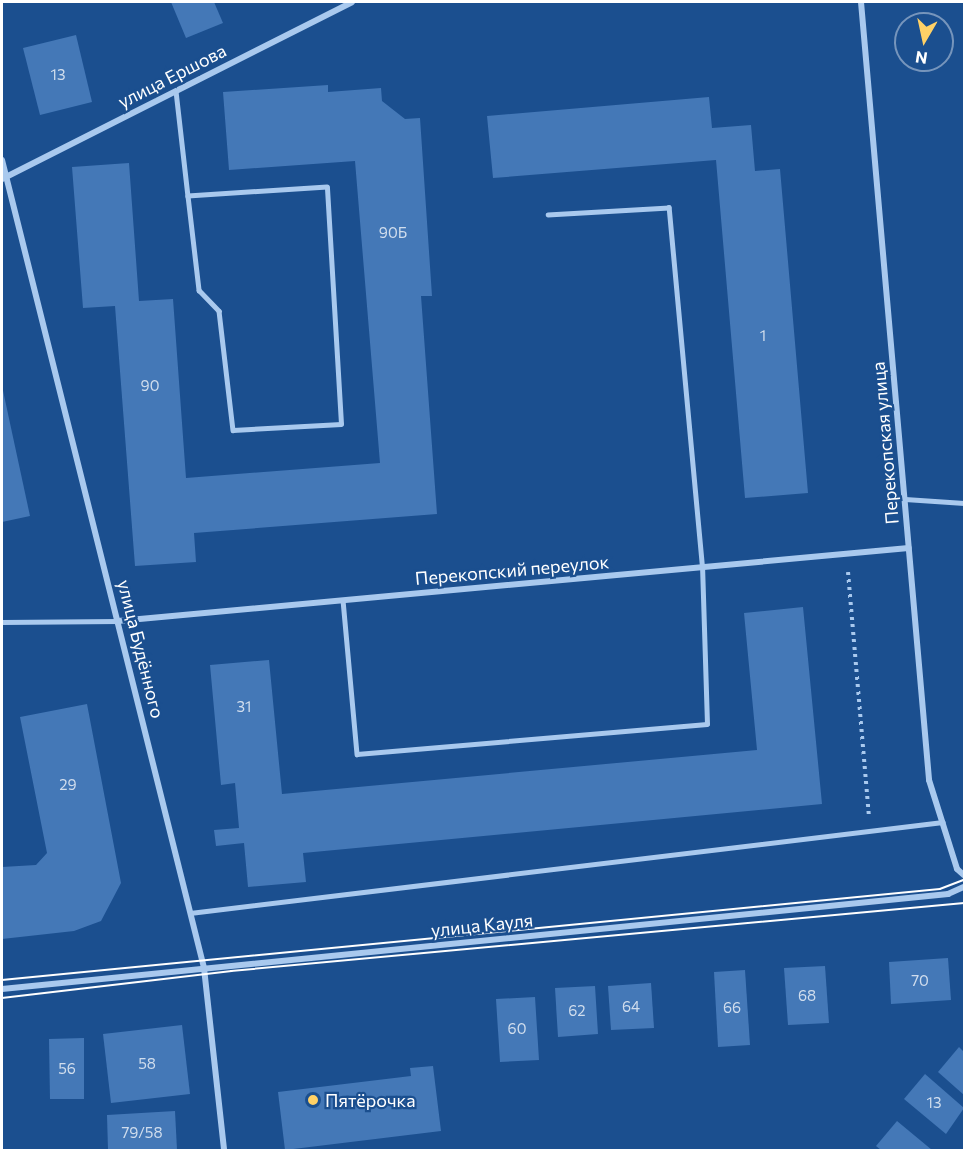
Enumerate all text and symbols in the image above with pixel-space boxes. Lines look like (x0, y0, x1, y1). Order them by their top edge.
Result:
north arrow (894, 12, 954, 72)
street label: улица Ершова (114, 39, 230, 113)
text: N (914, 48, 929, 69)
house number: 13 (51, 66, 65, 84)
house number: 90Б (379, 224, 407, 242)
house number: 1 (760, 327, 766, 345)
street label: Перекопская улица (867, 361, 903, 525)
house number: 90 (141, 377, 159, 395)
street label: Перекопский переулок (414, 551, 610, 589)
street label: улица Будённого (113, 577, 169, 721)
house number: 31 (237, 698, 251, 716)
house number: 29 (59, 776, 77, 794)
street label: улица Кауля (430, 909, 534, 941)
house number: 70 (911, 972, 929, 990)
house number: 68 (798, 987, 816, 1005)
house number: 64 (622, 998, 640, 1016)
house number: 66 (723, 999, 741, 1017)
house number: 62 (568, 1002, 586, 1020)
house number: 60 (508, 1020, 526, 1038)
house number: 58 (138, 1055, 156, 1073)
house number: 56 (58, 1060, 76, 1078)
place label: Пятёрочка (325, 1089, 416, 1111)
marker: Пятёрочка (306, 1093, 320, 1107)
house number: 13 (927, 1094, 941, 1112)
house number: 79/58 (121, 1124, 163, 1142)

